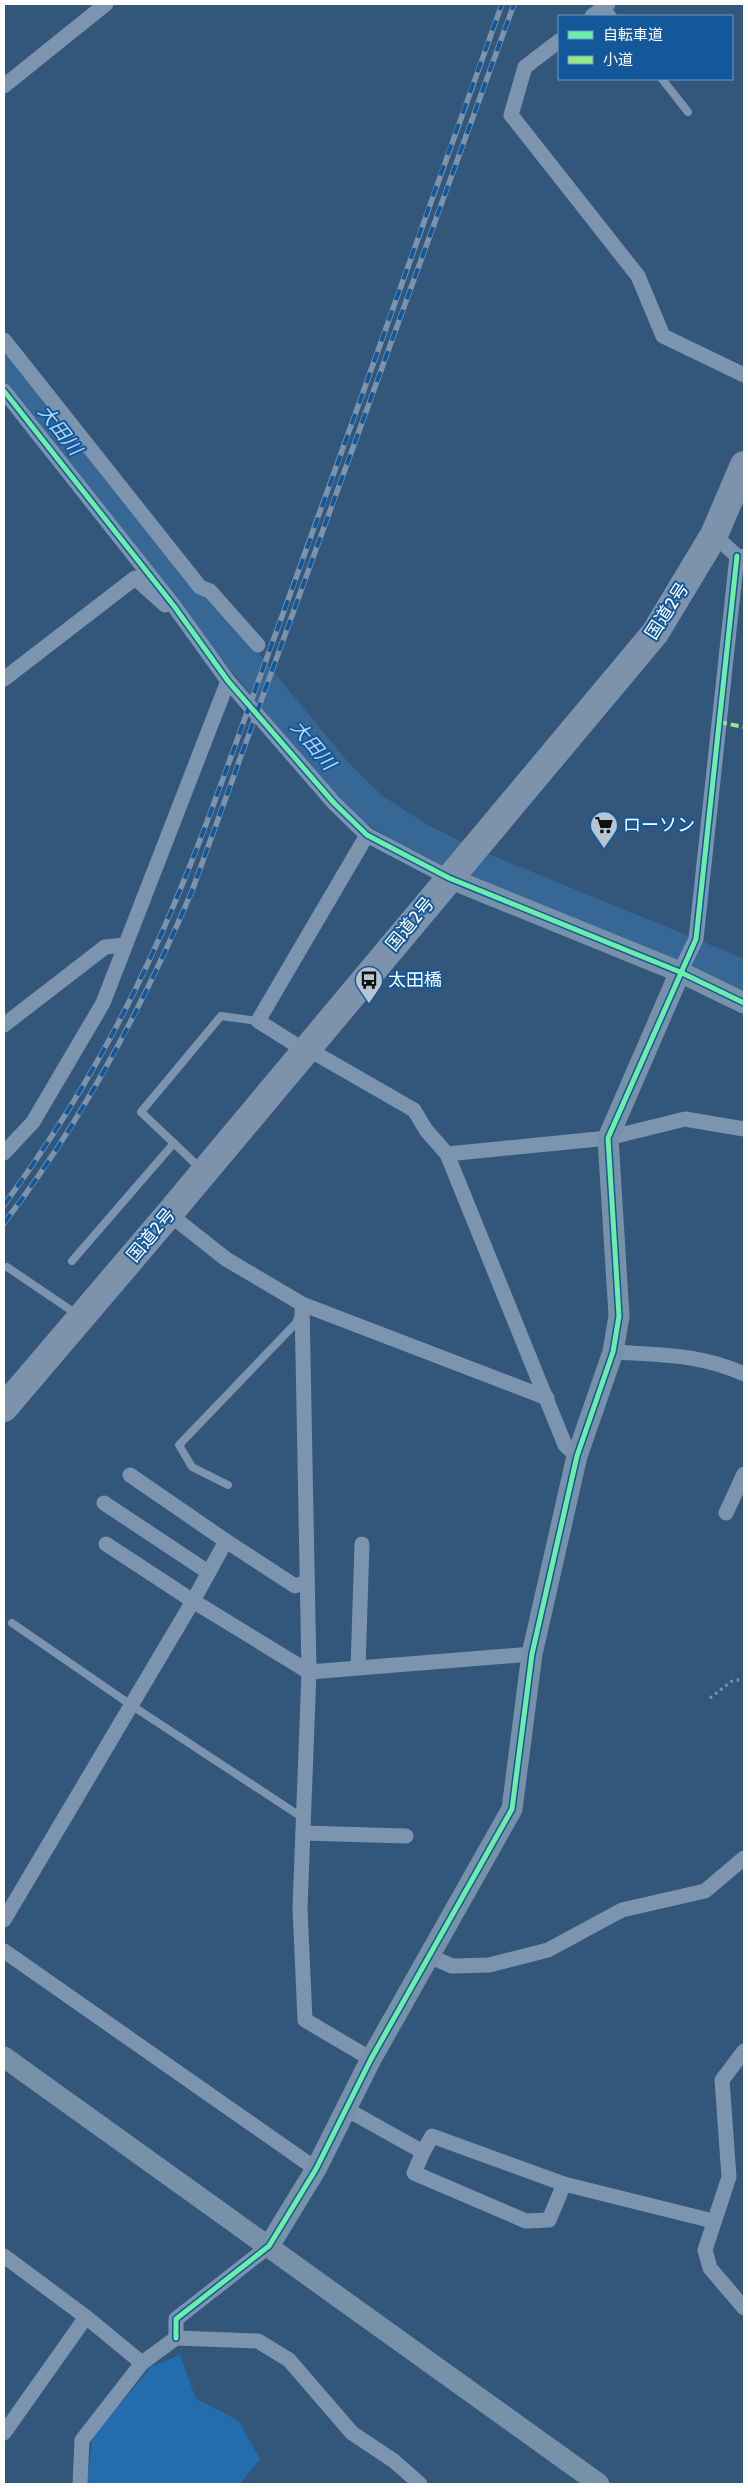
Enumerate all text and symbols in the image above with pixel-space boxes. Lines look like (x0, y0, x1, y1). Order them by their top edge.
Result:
legend (558, 15, 733, 80)
text: 自転車道 (603, 26, 663, 44)
text: 小道 (603, 51, 633, 69)
water label: 大田川 (33, 400, 88, 461)
street label: 国道2号 (640, 578, 694, 644)
water label: 大田川 (286, 716, 341, 776)
supermarket icon: ローソン (589, 810, 619, 849)
place label: ローソン (623, 814, 695, 836)
street label: 国道2号 (381, 893, 439, 955)
bus stop icon: 太田橋 (354, 965, 384, 1004)
place label: 太田橋 (388, 969, 442, 991)
street label: 国道2号 (122, 1204, 180, 1266)

